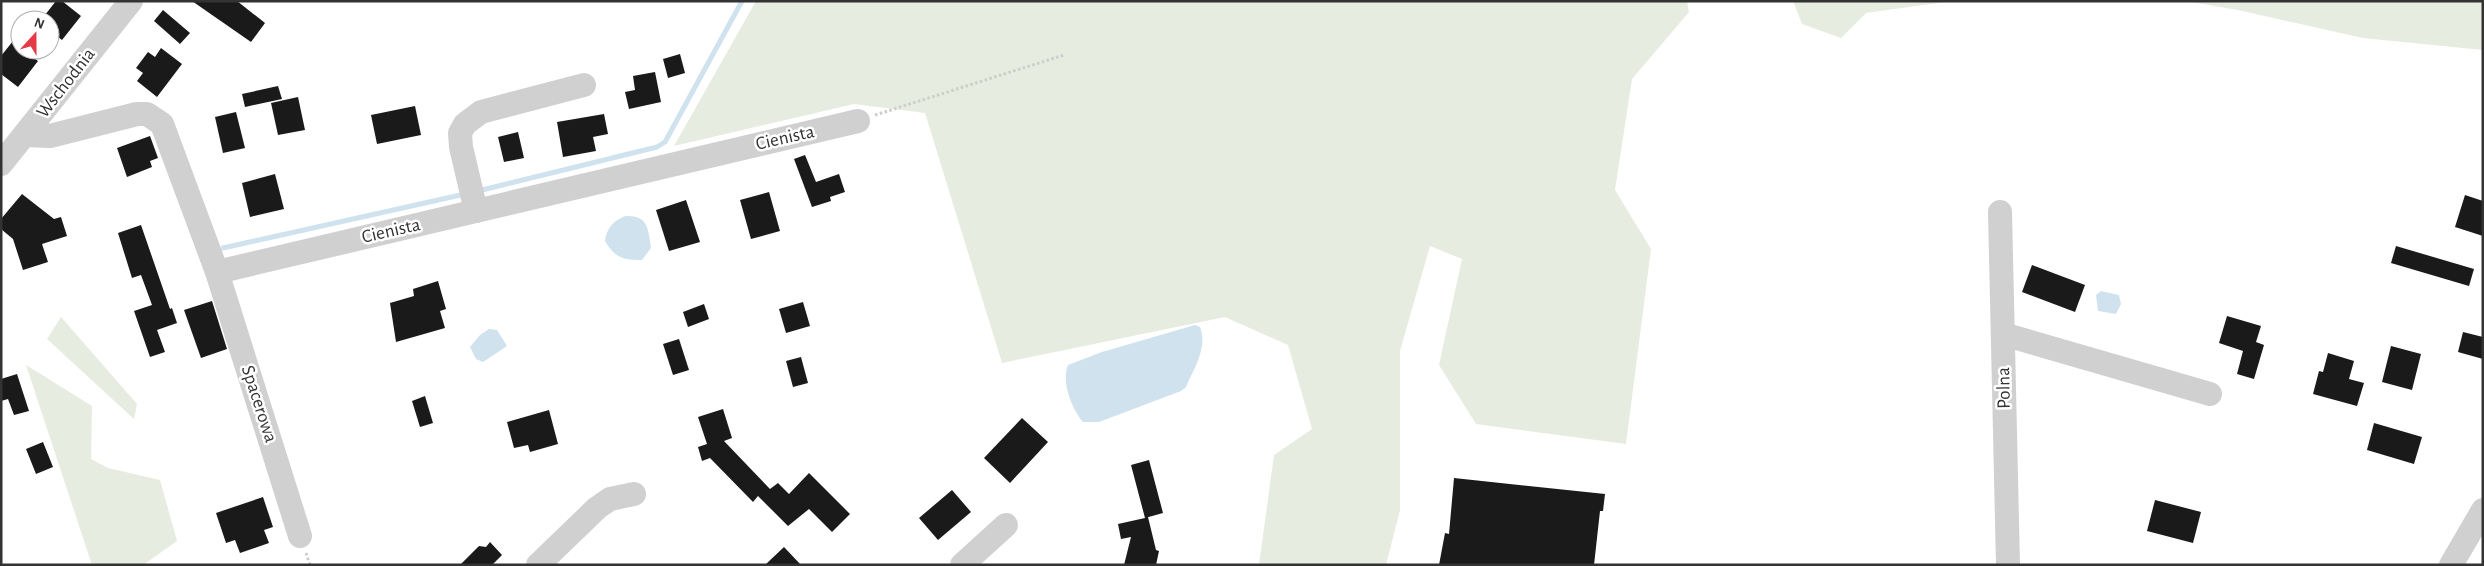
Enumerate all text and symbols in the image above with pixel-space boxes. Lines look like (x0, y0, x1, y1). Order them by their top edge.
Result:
north arrow (10, 10, 60, 60)
text: N (32, 16, 46, 32)
street label: Wschodnia (33, 44, 99, 121)
street label: Cienista (754, 122, 816, 154)
street label: Cienista (360, 215, 422, 247)
street label: Spacerowa (238, 363, 280, 445)
street label: Polna (1994, 367, 2014, 409)

